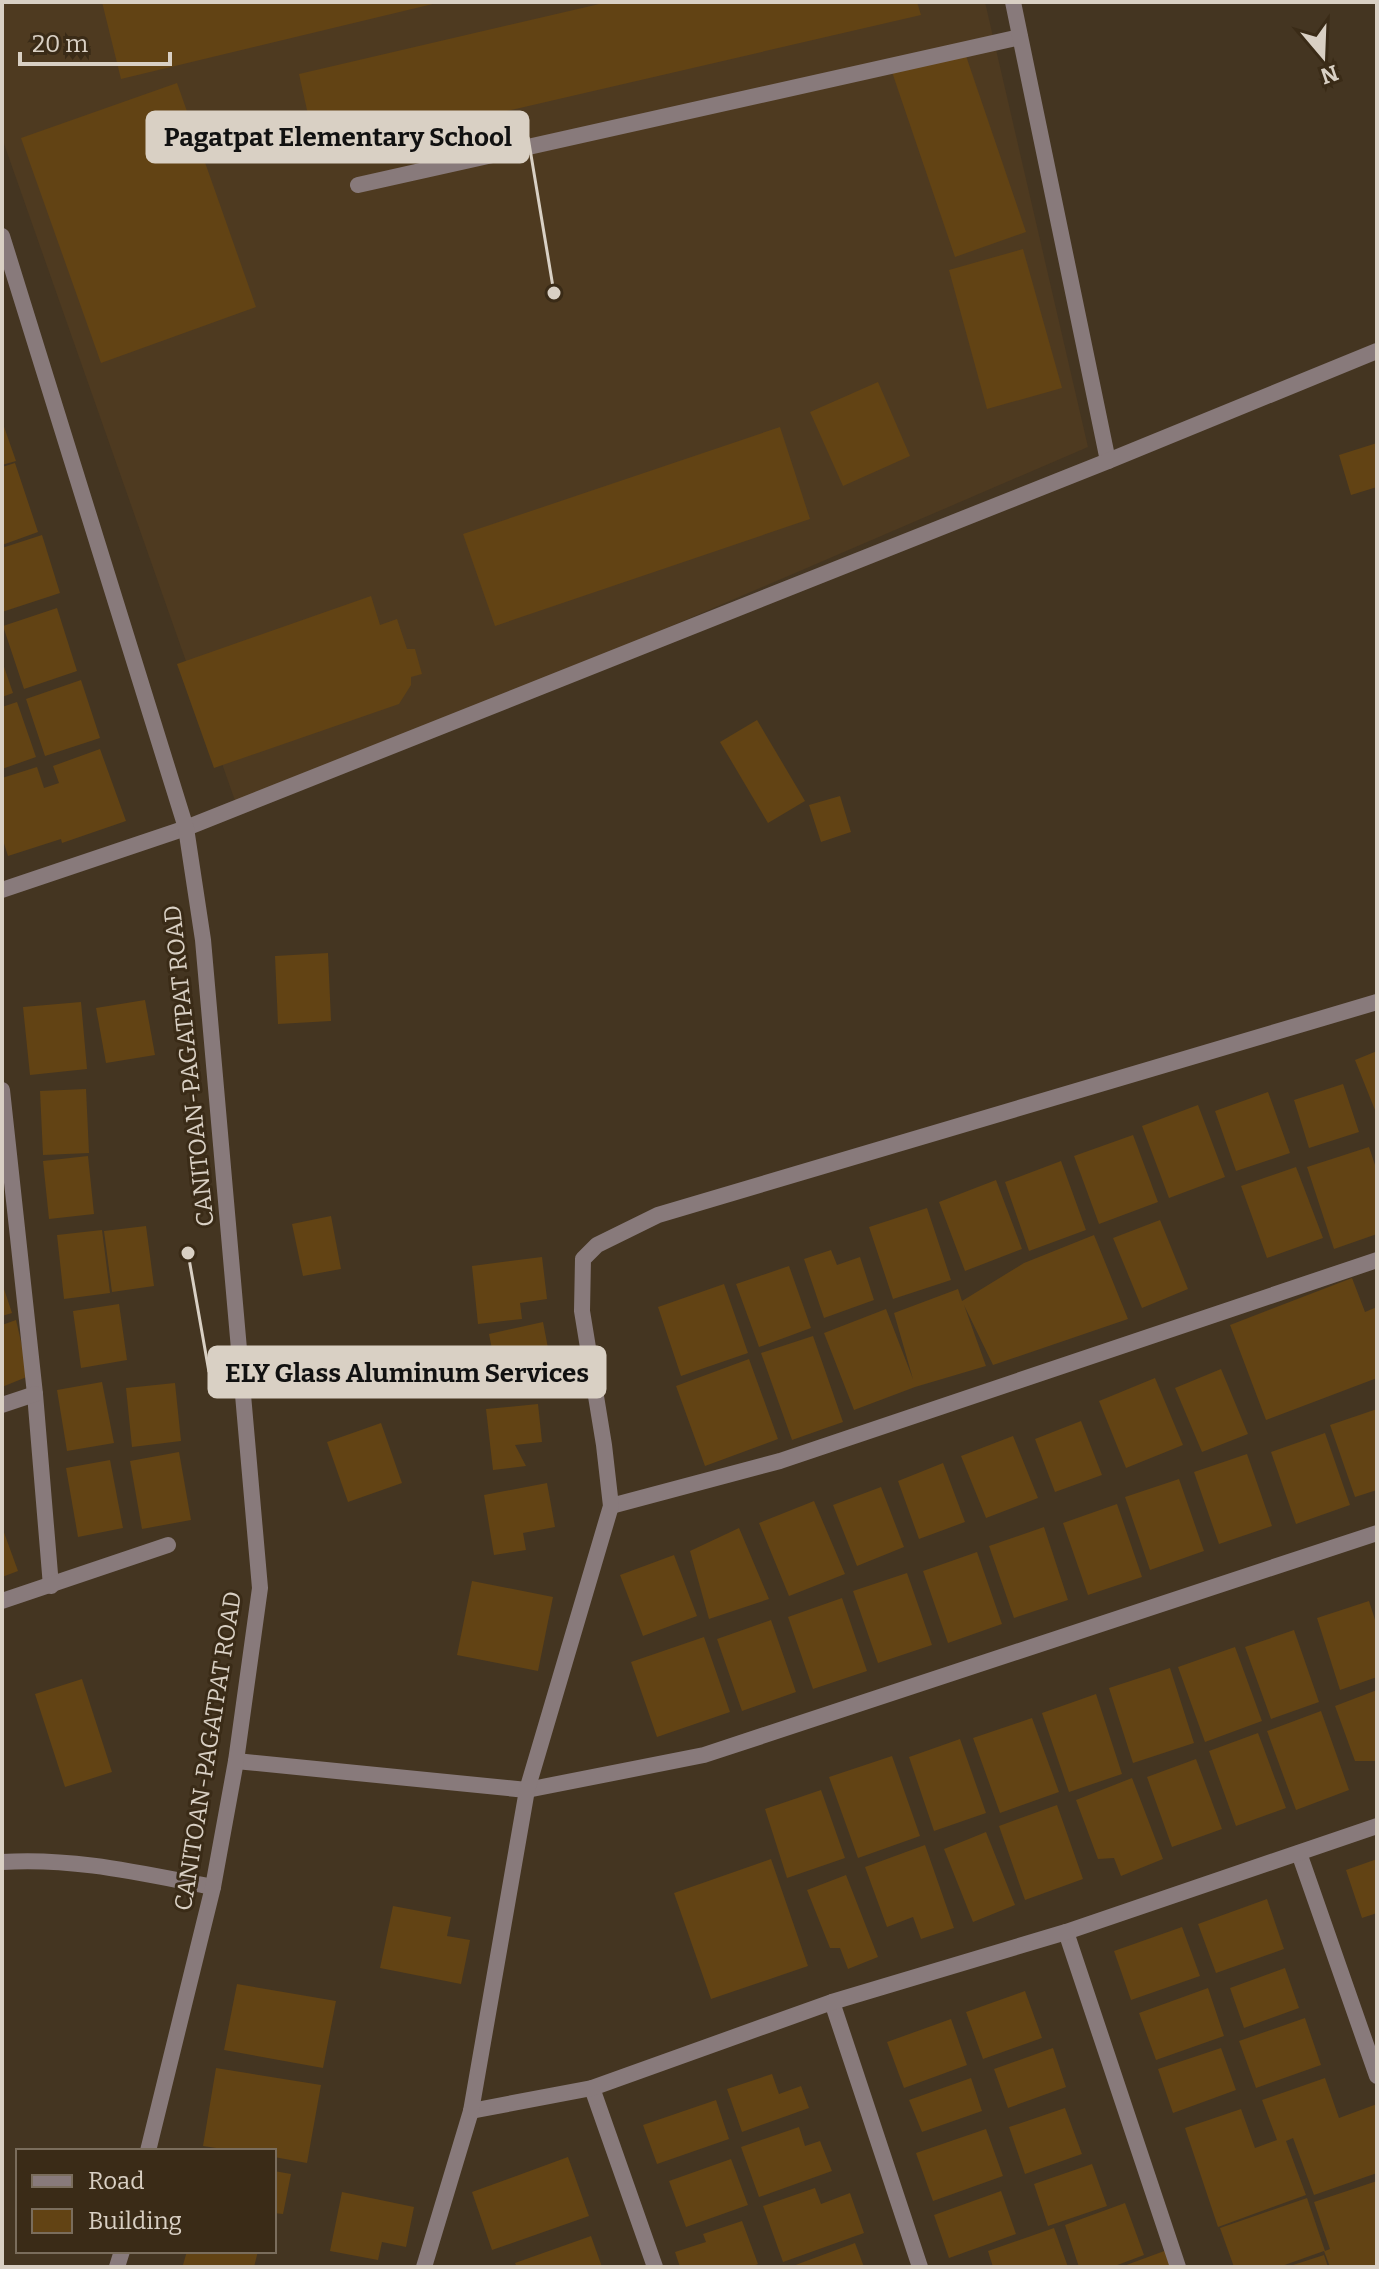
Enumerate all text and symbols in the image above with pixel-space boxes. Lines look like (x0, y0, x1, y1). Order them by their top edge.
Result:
scale bar (20, 16, 170, 66)
north arrow (1283, 16, 1363, 96)
text: 20 m (32, 30, 88, 58)
text: N (1317, 59, 1342, 90)
callout: Pagatpat Elementary School (147, 112, 528, 162)
text: Pagatpat Elementary School (164, 122, 512, 153)
street label: CANITOAN-PAGATPAT ROAD (158, 904, 220, 1228)
callout: ELY Glass Aluminum Services (209, 1347, 605, 1397)
text: ELY Glass Aluminum Services (225, 1358, 589, 1389)
street label: CANITOAN-PAGATPAT ROAD (169, 1589, 247, 1913)
legend (16, 2149, 276, 2253)
text: Road (88, 2167, 144, 2195)
text: Building (88, 2207, 182, 2235)

